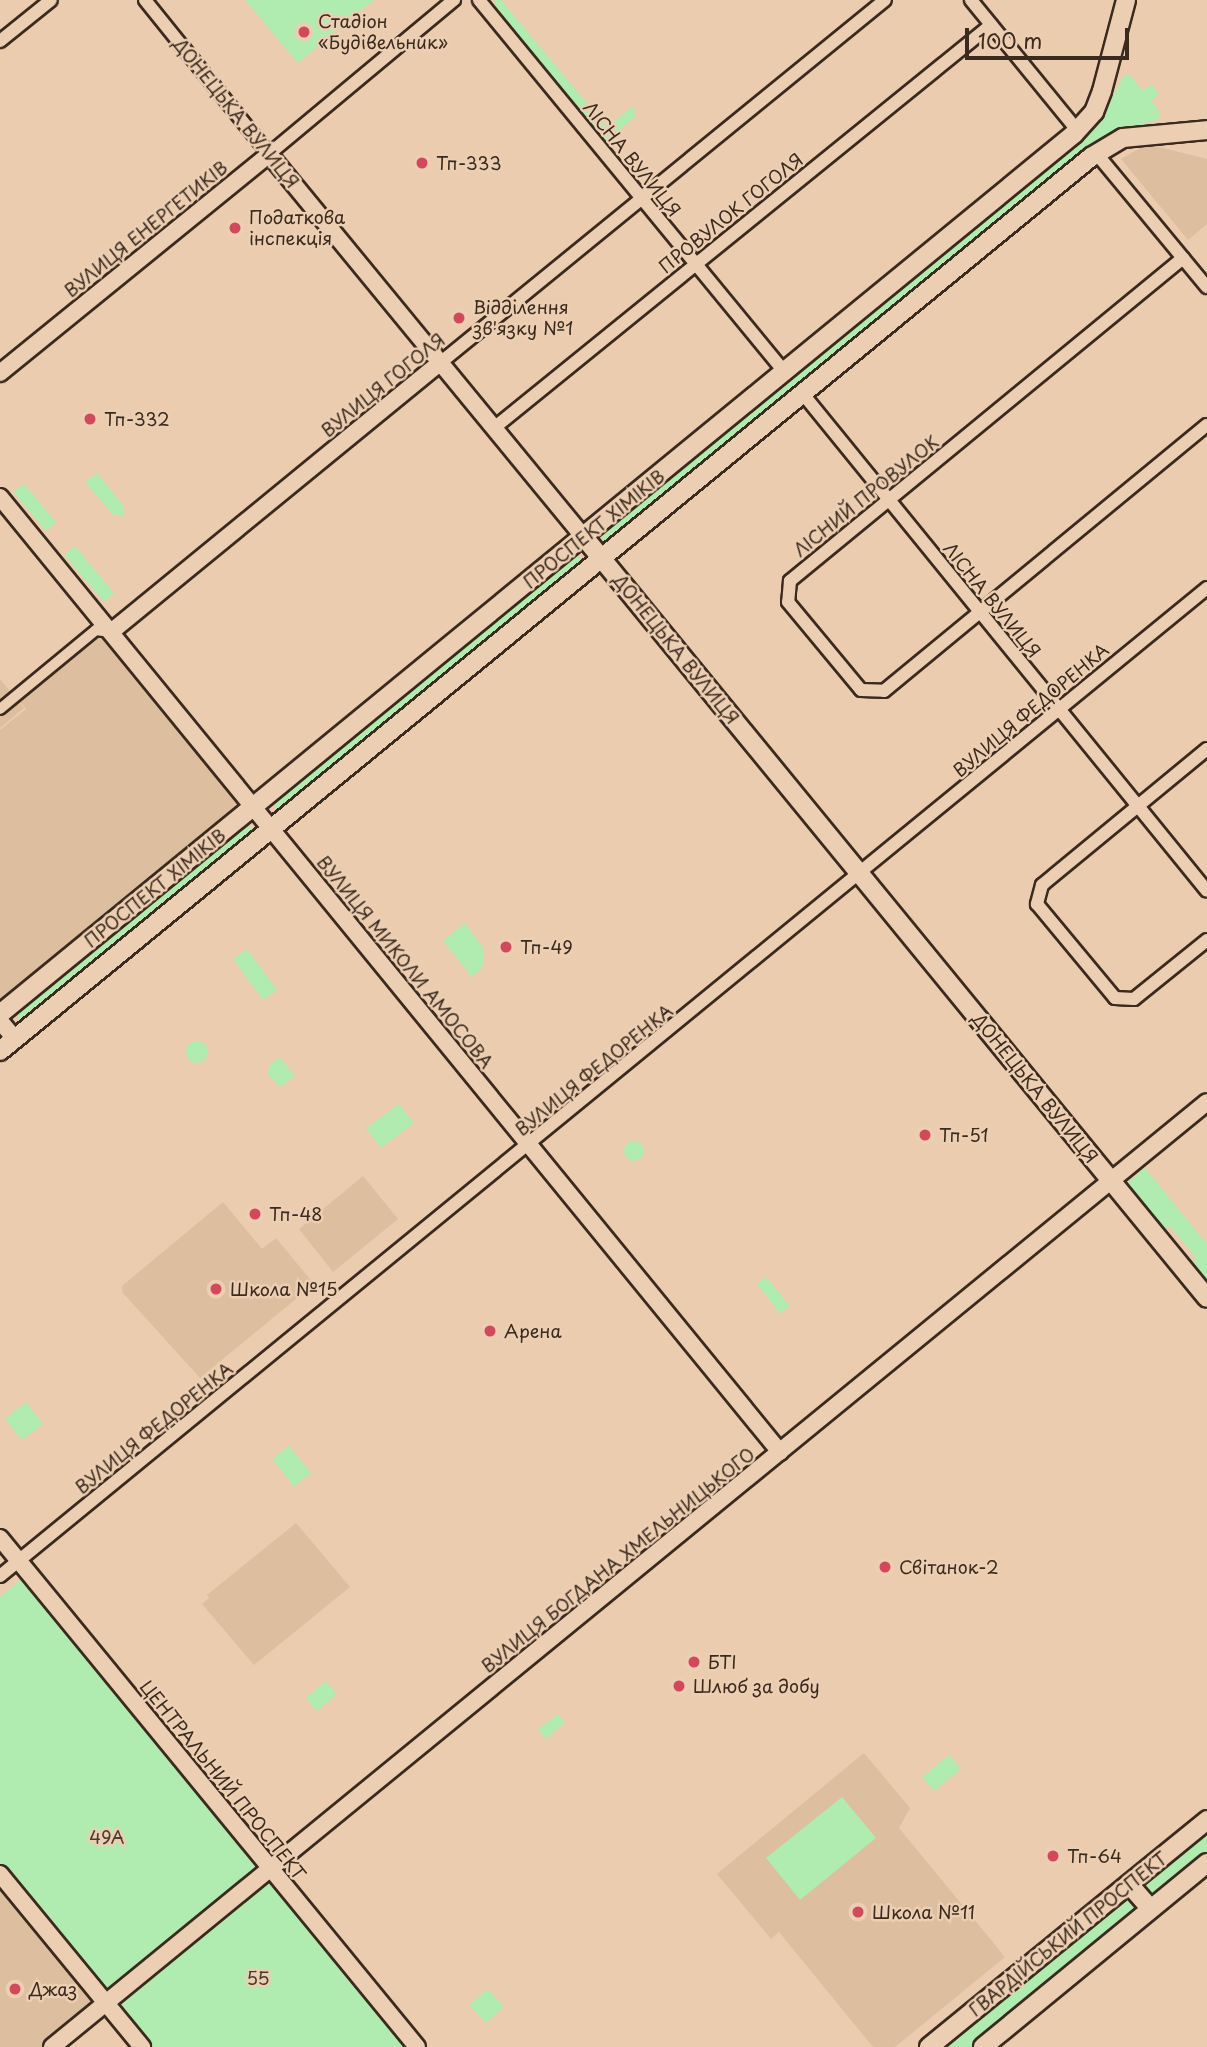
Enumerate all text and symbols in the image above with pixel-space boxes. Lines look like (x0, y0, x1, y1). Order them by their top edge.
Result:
place label: Стадіон «Будівельник» (318, 11, 448, 54)
scale bar (969, 14, 1134, 58)
marker: Стадіон «Будівельник» (296, 24, 312, 40)
text: 100 m (978, 24, 1042, 56)
street label: ДОНЕЦЬКА ВУЛИЦЯ (169, 34, 303, 192)
street label: ЛІСНА ВУЛИЦЯ (579, 97, 685, 221)
street label: ПРОВУЛОК ГОГОЛЯ (655, 148, 807, 278)
place label: Тп-333 (436, 152, 502, 174)
marker: Тп-333 (414, 155, 430, 171)
street label: ВУЛИЦЯ ЕНЕРГЕТИКІВ (59, 156, 233, 302)
place label: Податкова інспекція (249, 207, 345, 249)
marker: Податкова інспекція (227, 220, 243, 236)
place label: Відділення зв'язку №1 (473, 297, 573, 340)
marker: Відділення зв'язку №1 (451, 310, 467, 326)
street label: ВУЛИЦЯ ГОГОЛЯ (316, 328, 450, 442)
place label: Тп-332 (104, 408, 170, 430)
marker: Тп-332 (82, 411, 98, 427)
street label: ЛІСНИЙ ПРОВУЛОК (789, 431, 943, 561)
street label: ПРОСПЕКТ ХІМІКІВ (519, 465, 669, 593)
street label: ЛІСНА ВУЛИЦЯ (939, 538, 1045, 662)
street label: ДОНЕЦЬКА ВУЛИЦЯ (609, 570, 743, 728)
street label: ВУЛИЦЯ ФЕДОРЕНКА (948, 638, 1114, 782)
street label: ПРОСПЕКТ ХІМІКІВ (80, 824, 230, 952)
street label: ВУЛИЦЯ МИКОЛИ АМОСОВА (312, 850, 498, 1074)
place label: Тп-49 (520, 936, 573, 958)
marker: Тп-49 (498, 939, 514, 955)
street label: ВУЛИЦЯ ФЕДОРЕНКА (510, 999, 678, 1141)
street label: ДОНЕЦЬКА ВУЛИЦЯ (968, 1009, 1102, 1167)
place label: Тп-51 (939, 1124, 989, 1146)
marker: Тп-51 (917, 1127, 933, 1143)
place label: Тп-48 (269, 1203, 323, 1225)
marker: Тп-48 (247, 1206, 263, 1222)
place label: Школа №15 (230, 1278, 338, 1300)
marker: Школа №15 (208, 1281, 224, 1297)
place label: Арена (504, 1320, 562, 1342)
marker: Арена (482, 1323, 498, 1339)
street label: ВУЛИЦЯ ФЕДОРЕНКА (70, 1357, 238, 1499)
street label: ВУЛИЦЯ БОГДАНА ХМЕЛЬНИЦЬКОГО (477, 1443, 759, 1677)
place label: Світанок-2 (899, 1556, 999, 1578)
marker: Світанок-2 (877, 1559, 893, 1575)
place label: БТІ (708, 1651, 737, 1673)
marker: БТІ (686, 1654, 702, 1670)
street label: ЦЕНТРАЛЬНИЙ ПРОСПЕКТ (135, 1675, 311, 1885)
place label: Шлюб за добу (693, 1675, 821, 1697)
marker: Шлюб за добу (671, 1678, 687, 1694)
park label: 49А (89, 1826, 125, 1848)
place label: Тп-64 (1067, 1845, 1122, 1867)
street label: ГВАРДІЙСЬКИЙ ПРОСПЕКТ (964, 1847, 1172, 2021)
marker: Тп-64 (1045, 1848, 1061, 1864)
place label: Школа №11 (872, 1901, 976, 1923)
marker: Школа №11 (850, 1904, 866, 1920)
park label: 55 (246, 1967, 270, 1989)
place label: Джаз (29, 1978, 77, 2000)
marker: Джаз (7, 1981, 23, 1997)

